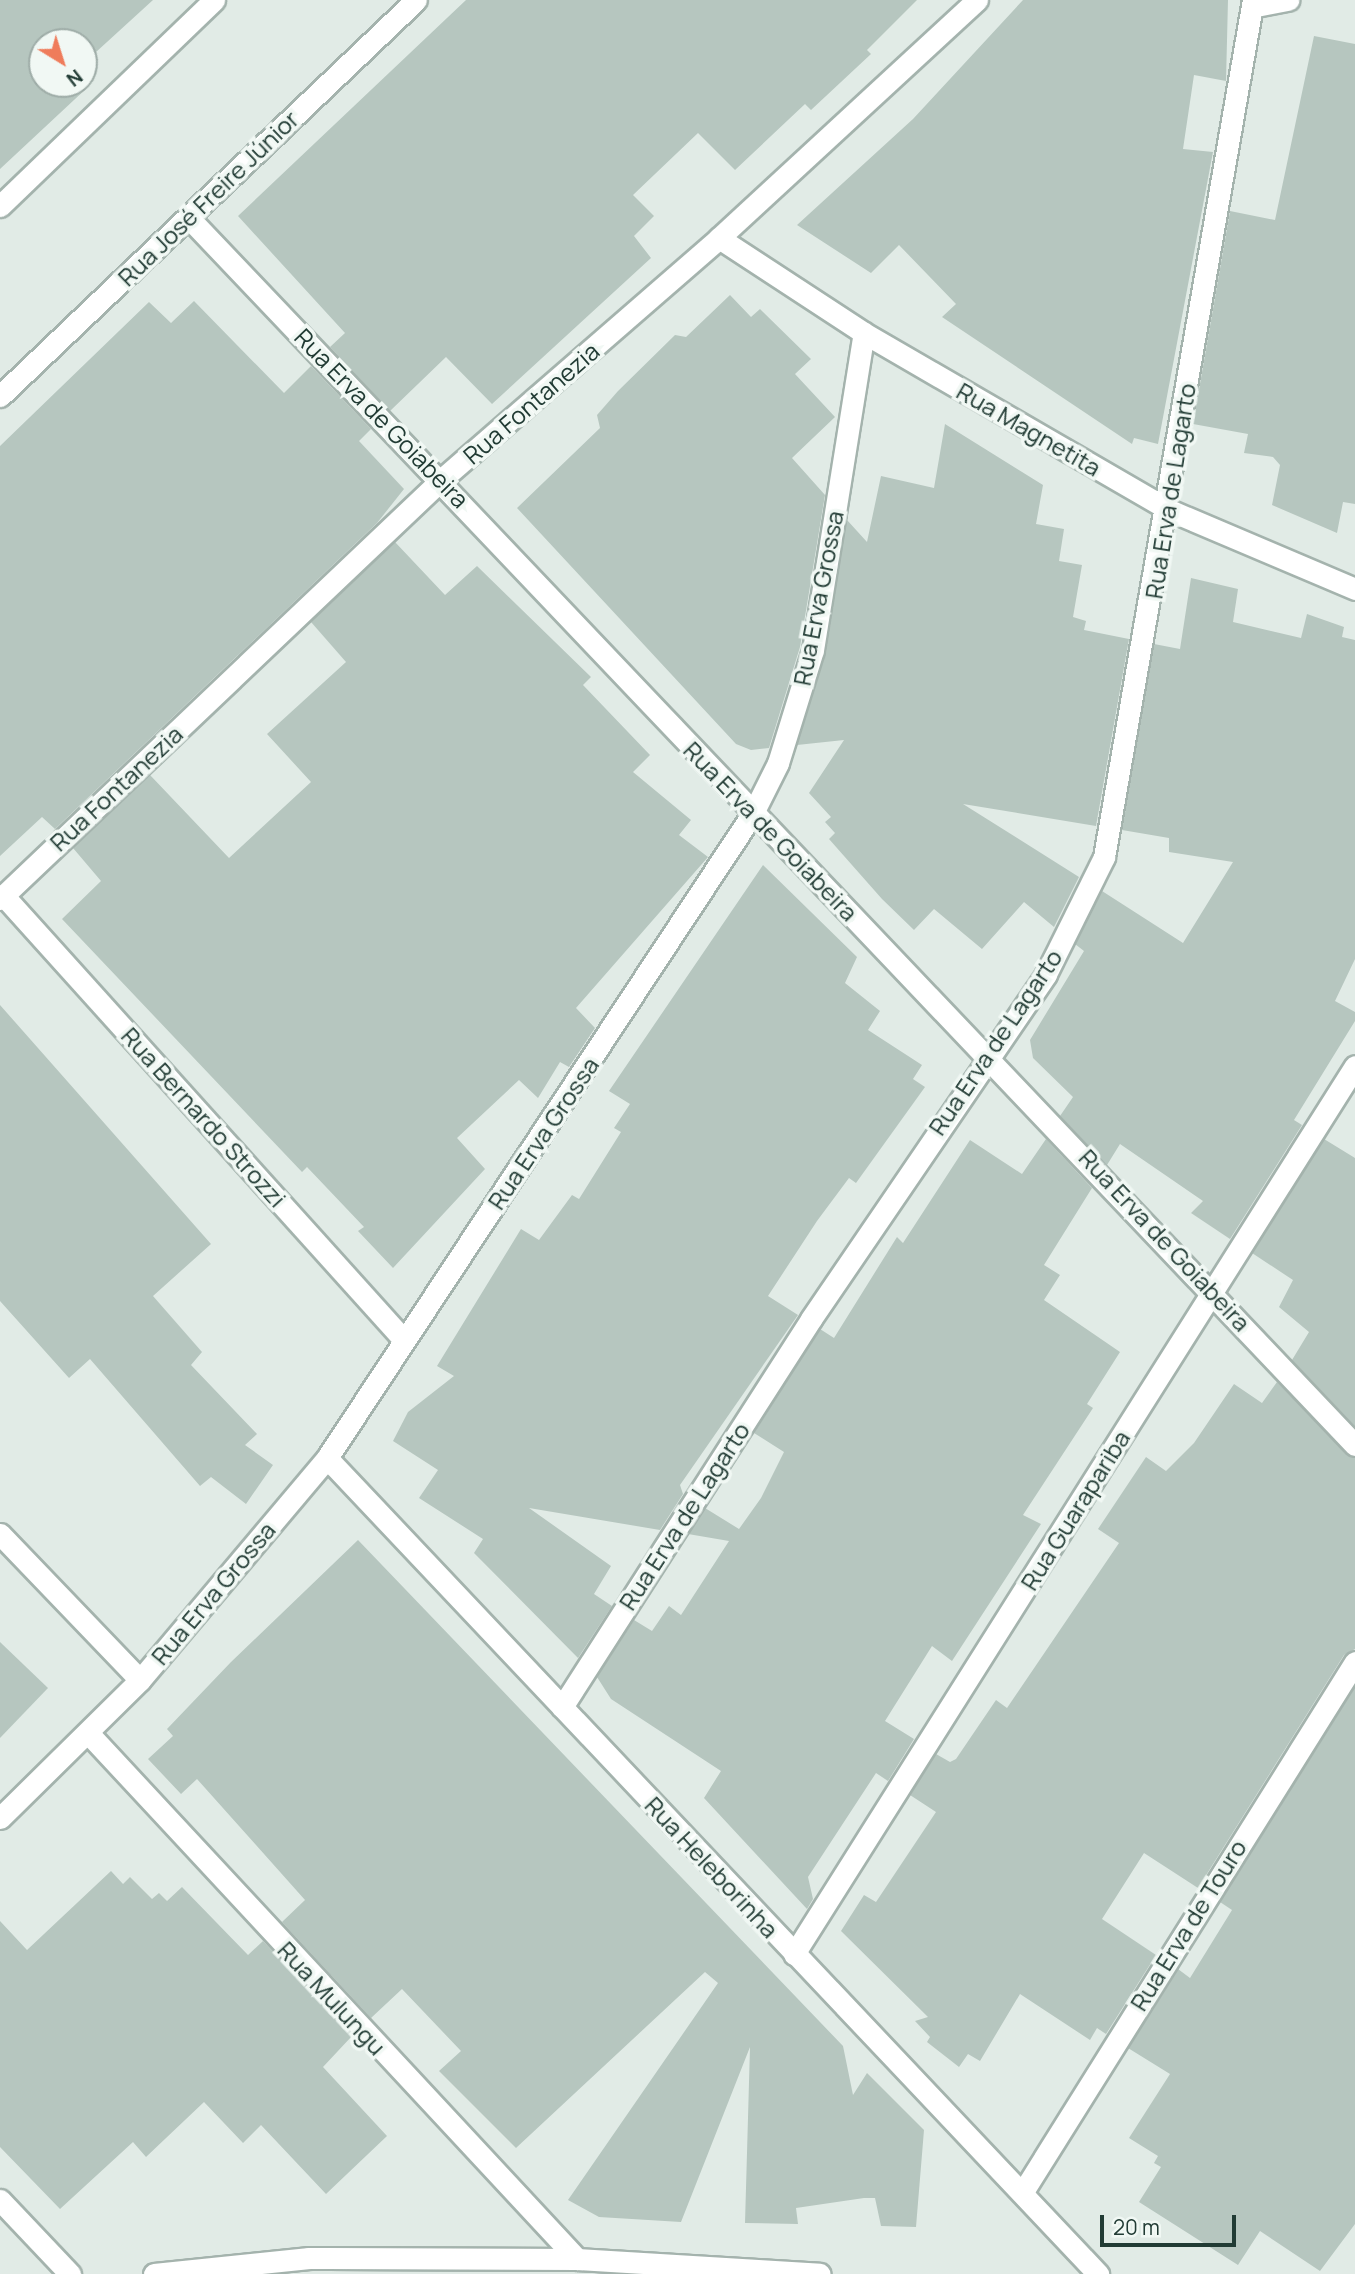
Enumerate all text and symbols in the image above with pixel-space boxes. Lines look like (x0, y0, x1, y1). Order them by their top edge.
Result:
north arrow (28, 28, 98, 98)
text: N (61, 64, 88, 92)
street label: Rua José Freire Júnior (112, 104, 304, 292)
street label: Rua Erva de Goiabeira (289, 322, 475, 514)
street label: Rua Fontanezia (457, 336, 605, 470)
street label: Rua Magnetita (952, 376, 1106, 482)
street label: Rua Erva de Lagarto (1139, 381, 1201, 601)
street label: Rua Erva Grossa (787, 508, 849, 688)
street label: Rua Fontanezia (44, 719, 188, 857)
street label: Rua Erva de Goiabeira (678, 735, 864, 927)
street label: Rua Erva de Lagarto (922, 944, 1068, 1140)
street label: Rua Bernardo Strozzi (116, 1021, 292, 1213)
street label: Rua Erva Grossa (481, 1051, 605, 1215)
street label: Rua Erva de Goiabeira (1073, 1143, 1257, 1337)
street label: Rua Erva de Lagarto (613, 1417, 755, 1615)
street label: Rua Guarapariba (1014, 1425, 1136, 1595)
street label: Rua Erva Grossa (145, 1516, 281, 1670)
street label: Rua Heleborinha (639, 1791, 785, 1943)
street label: Rua Erva de Touro (1124, 1834, 1252, 2016)
street label: Rua Mulungu (272, 1935, 392, 2061)
scale bar (1103, 2200, 1240, 2244)
text: 20 m (1113, 2213, 1160, 2241)

